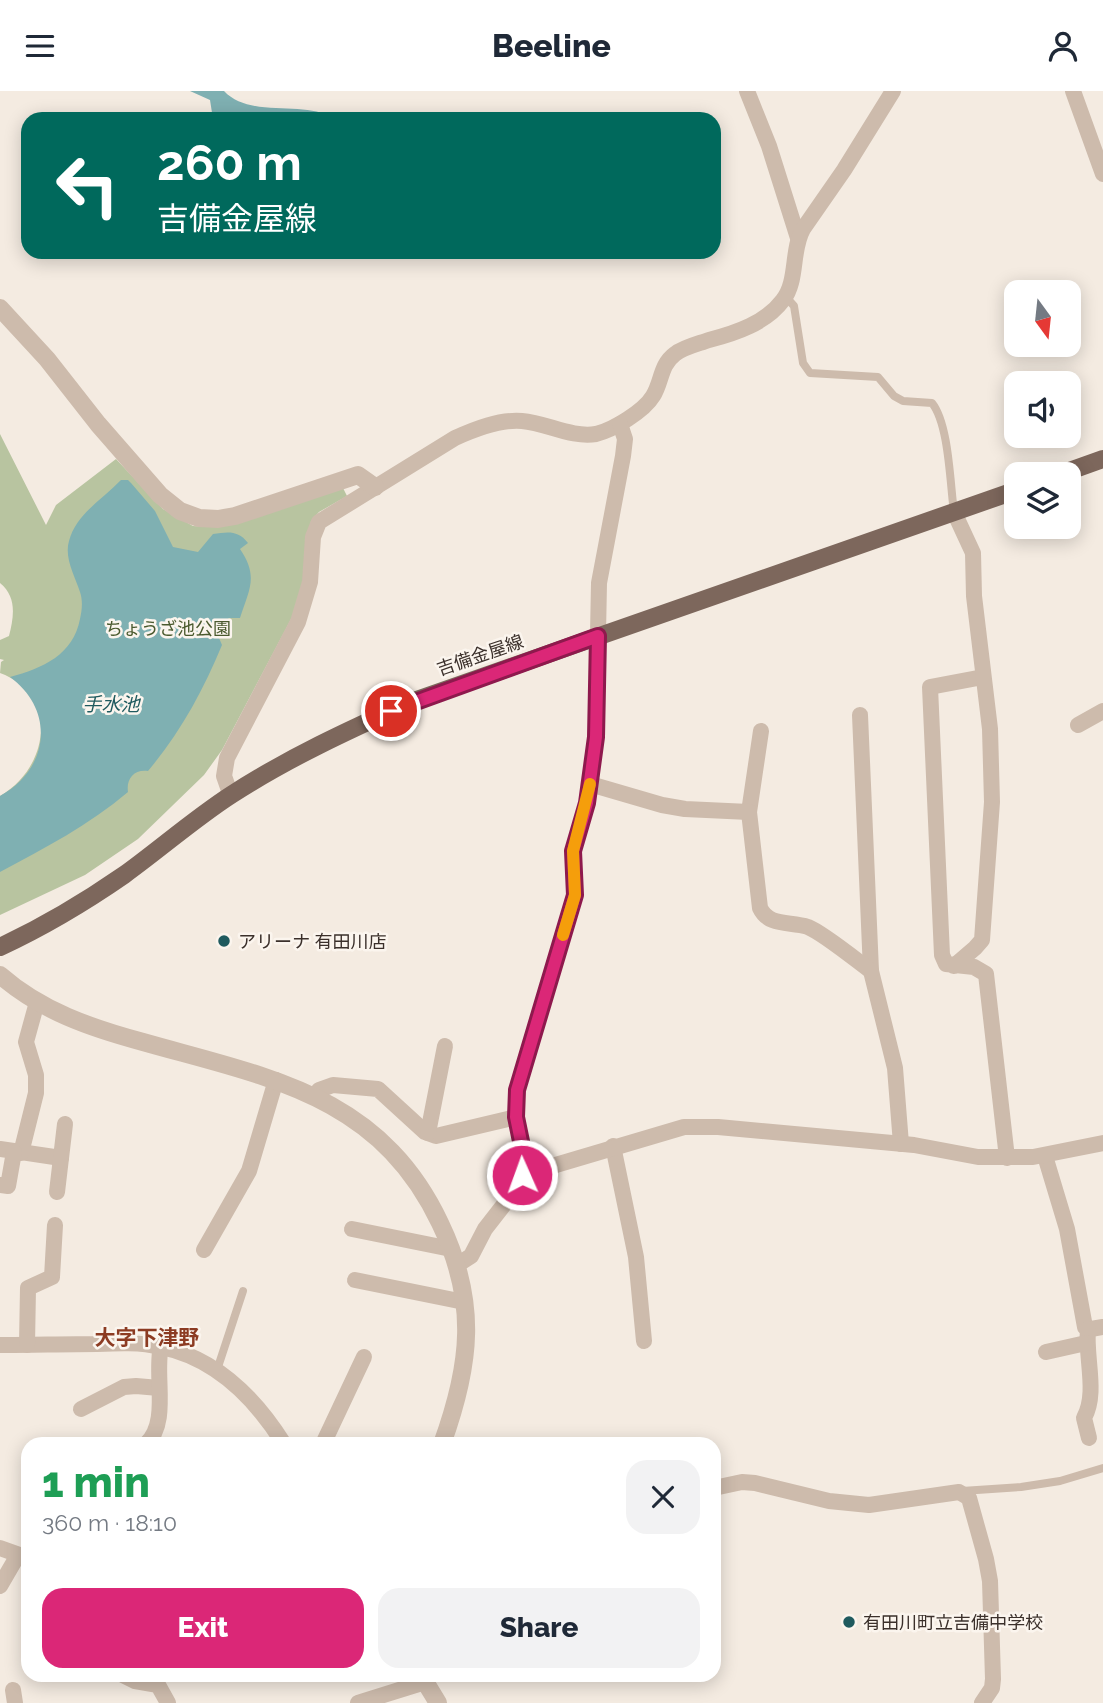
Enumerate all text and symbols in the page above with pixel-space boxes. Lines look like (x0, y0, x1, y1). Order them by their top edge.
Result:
icon: menu (21, 27, 59, 65)
text: Beeline (492, 27, 611, 64)
icon: person (1044, 27, 1082, 65)
text: 260 m (157, 134, 302, 191)
icon: left (42, 140, 133, 231)
text: 吉備金屋線 (157, 200, 317, 237)
north arrow (1004, 280, 1082, 357)
map controls (1004, 280, 1081, 539)
button: sound (1004, 371, 1081, 448)
button: layers (1004, 462, 1081, 539)
park label: ちょうざ池公園 (105, 618, 231, 639)
street label: 吉備金屋線 (434, 630, 526, 680)
pin (361, 681, 421, 741)
icon: arrive (372, 692, 410, 730)
water label: 手水池 (82, 693, 141, 715)
place label: アリーナ 有田川店 (238, 931, 387, 952)
marker: アリーナ 有田川店 (216, 933, 232, 949)
position arrow (485, 1138, 559, 1212)
district label: 大字下津野 (95, 1325, 200, 1350)
text: 1 min (42, 1458, 150, 1507)
button: close (626, 1460, 700, 1534)
text: 360 m · 18:10 (42, 1509, 177, 1536)
button: Exit (42, 1588, 364, 1668)
button: Share (378, 1588, 700, 1668)
place label: 有田川町立吉備中学校 (863, 1612, 1043, 1633)
marker: 有田川町立吉備中学校 (841, 1614, 857, 1630)

